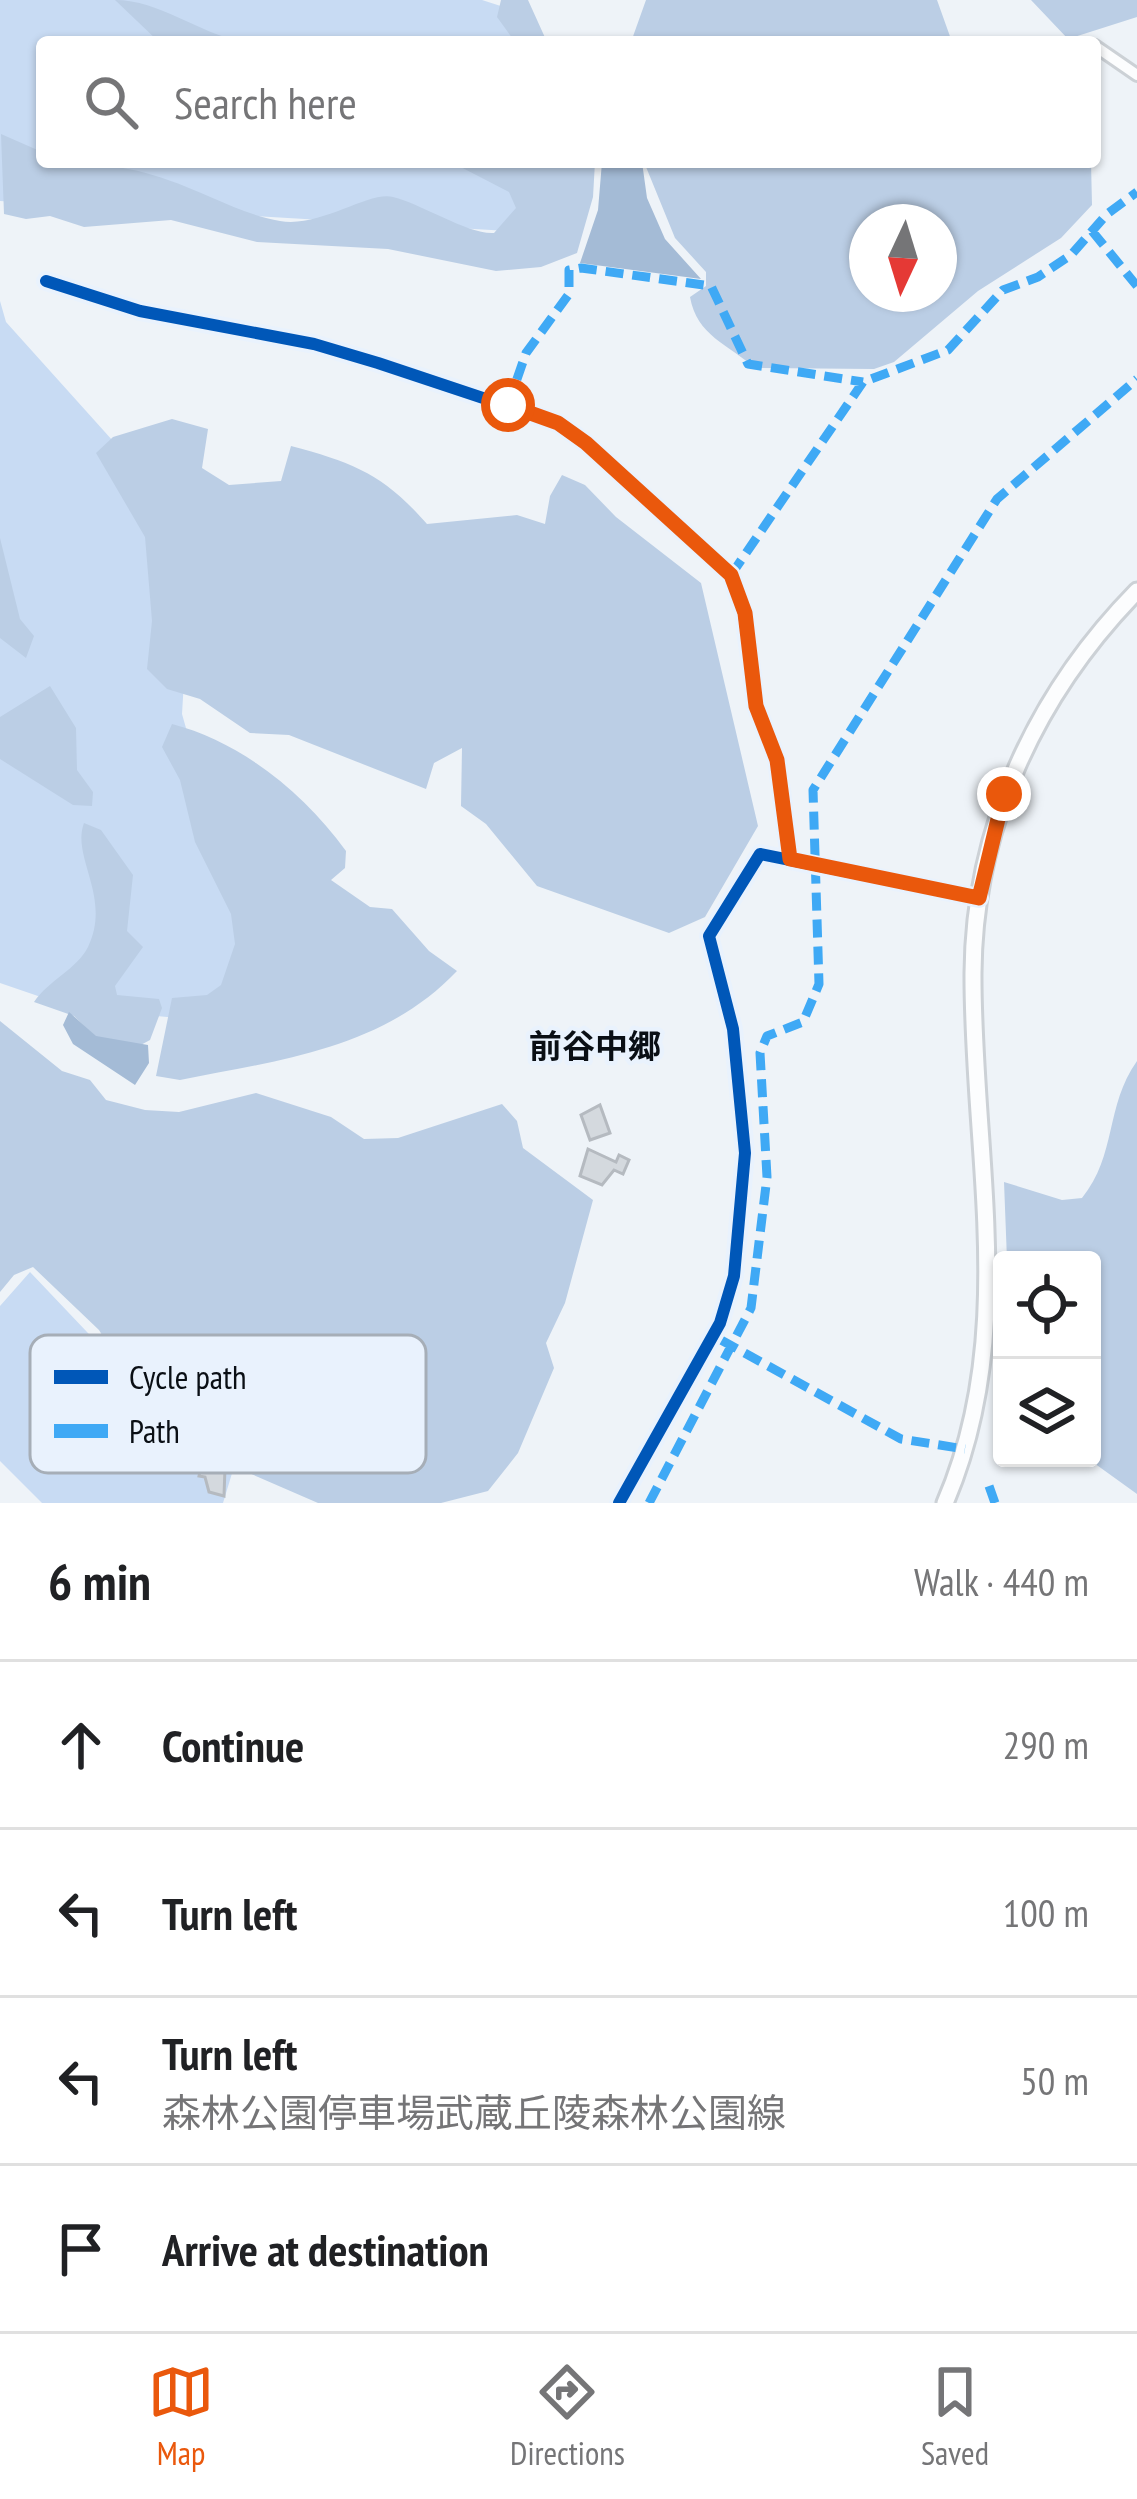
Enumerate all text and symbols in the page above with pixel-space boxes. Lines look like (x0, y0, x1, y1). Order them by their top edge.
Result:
search box (36, 36, 1101, 168)
icon: search (78, 69, 144, 135)
text: Search here (174, 73, 357, 131)
north arrow (849, 204, 957, 312)
route start (481, 378, 535, 432)
route end (977, 767, 1031, 821)
district label: 前谷中郷 (529, 1024, 661, 1067)
map controls (993, 1251, 1101, 1467)
button: locate (993, 1251, 1101, 1359)
legend (30, 1335, 426, 1473)
text: Cycle path (129, 1355, 247, 1398)
button: layers (993, 1359, 1101, 1467)
text: Path (129, 1409, 180, 1452)
text: 6 min (48, 1548, 151, 1614)
text: Walk · 440 m (914, 1556, 1089, 1607)
icon: ahead (48, 1712, 114, 1778)
text: Continue (162, 1716, 304, 1774)
text: 290 m (1003, 1719, 1089, 1770)
icon: left (48, 1880, 114, 1946)
text: Turn left (162, 1884, 297, 1942)
text: 100 m (1003, 1887, 1089, 1938)
text: Turn left (162, 2024, 297, 2082)
icon: left (48, 2048, 114, 2114)
text: 50 m (1020, 2055, 1089, 2106)
text: 森林公園停車場武蔵丘陵森林公園線 (162, 2087, 786, 2138)
icon: arrive (48, 2216, 114, 2282)
text: Arrive at destination (162, 2220, 489, 2278)
tab: Map (148, 2359, 214, 2474)
tab: Directions (510, 2359, 625, 2474)
tab: Saved (921, 2359, 989, 2474)

